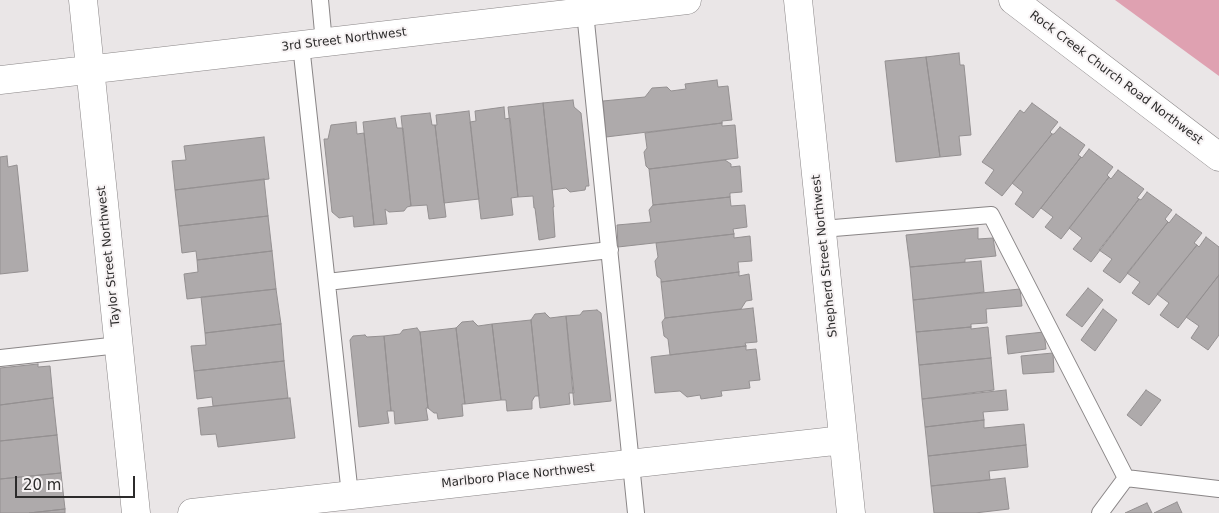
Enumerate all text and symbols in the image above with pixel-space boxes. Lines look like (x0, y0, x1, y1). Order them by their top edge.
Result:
street label: Rock Creek Church Road Northwest (1027, 8, 1205, 148)
street label: 3rd Street Northwest (281, 25, 407, 55)
street label: Shepherd Street Northwest (809, 174, 841, 338)
street label: Taylor Street Northwest (94, 185, 124, 327)
street label: Marlboro Place Northwest (441, 461, 595, 491)
scale bar (18, 466, 138, 498)
text: 20 m (23, 476, 61, 494)

